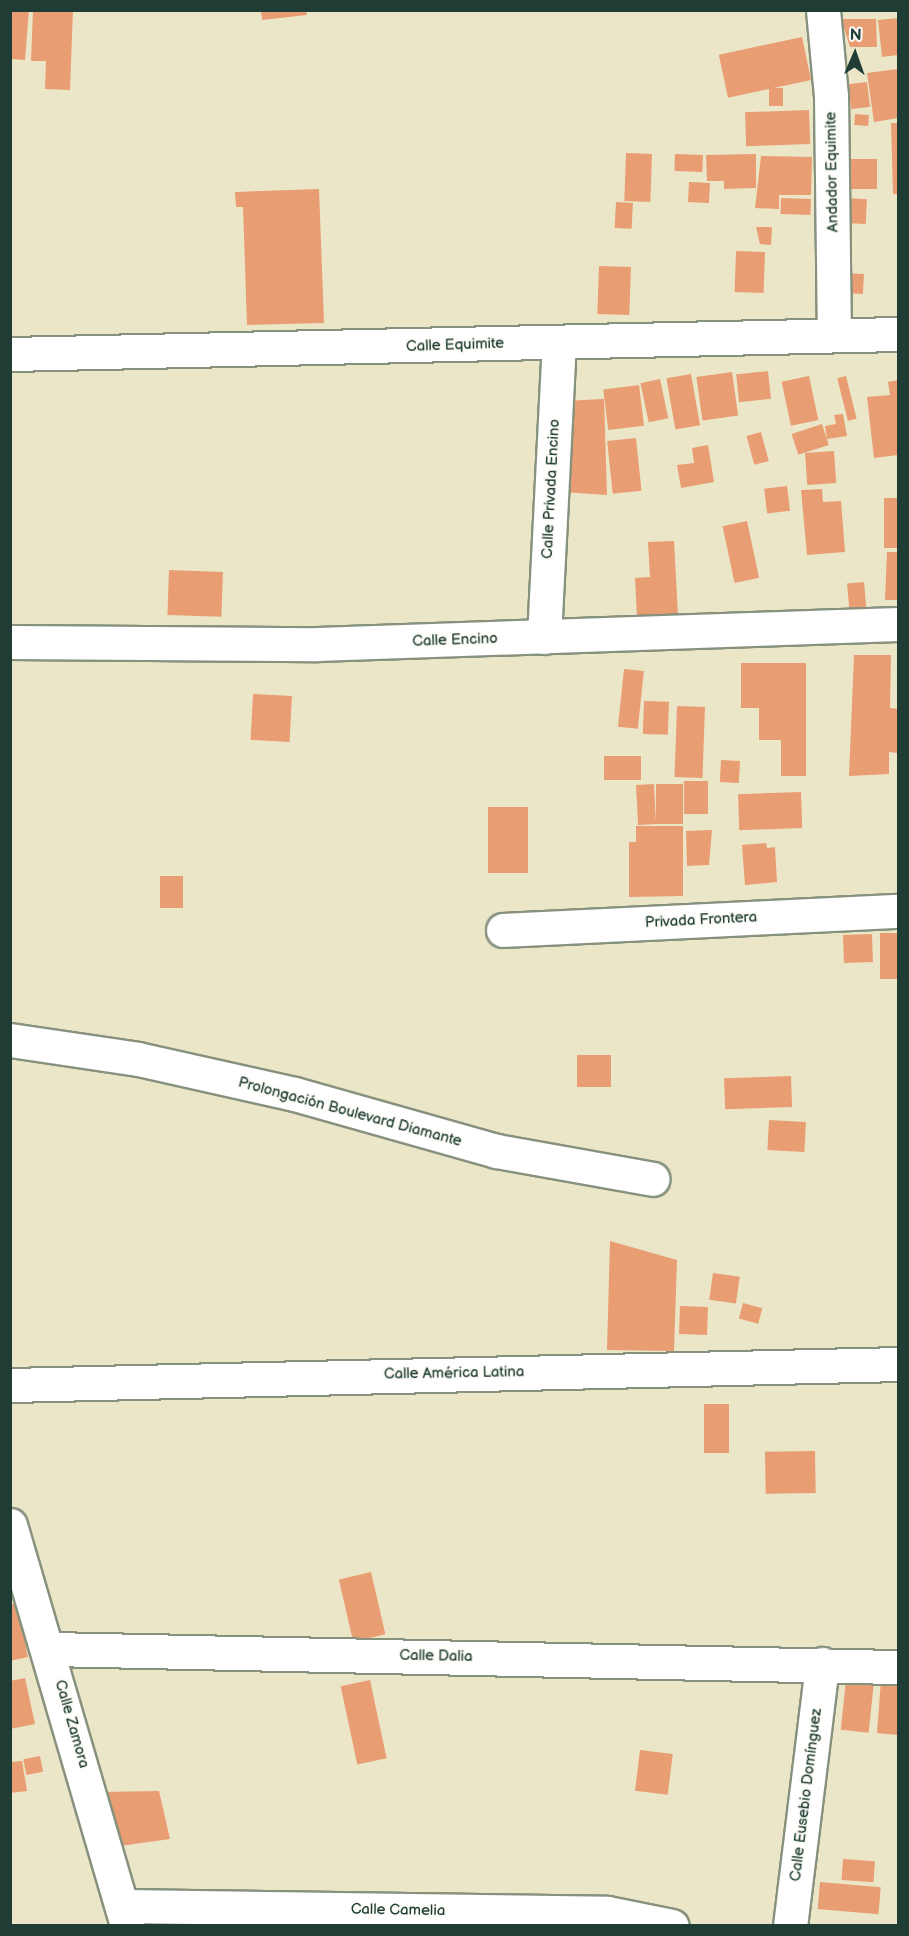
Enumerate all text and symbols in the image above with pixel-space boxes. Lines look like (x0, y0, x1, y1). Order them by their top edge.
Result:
north arrow (825, 24, 885, 84)
text: N (849, 26, 862, 45)
street label: Andador Equimite (822, 111, 842, 233)
street label: Calle Equimite (406, 334, 504, 356)
street label: Calle Privada Encino (538, 419, 564, 559)
street label: Calle Encino (412, 630, 498, 650)
street label: Privada Frontera (645, 908, 757, 932)
street label: Prolongación Boulevard Diamante (236, 1073, 464, 1151)
street label: Calle América Latina (384, 1363, 524, 1383)
street label: Calle Dalia (399, 1646, 473, 1666)
street label: Calle Zamora (51, 1678, 93, 1770)
street label: Calle Eusebio Domínguez (786, 1708, 826, 1882)
street label: Calle Camelia (351, 1900, 445, 1920)

